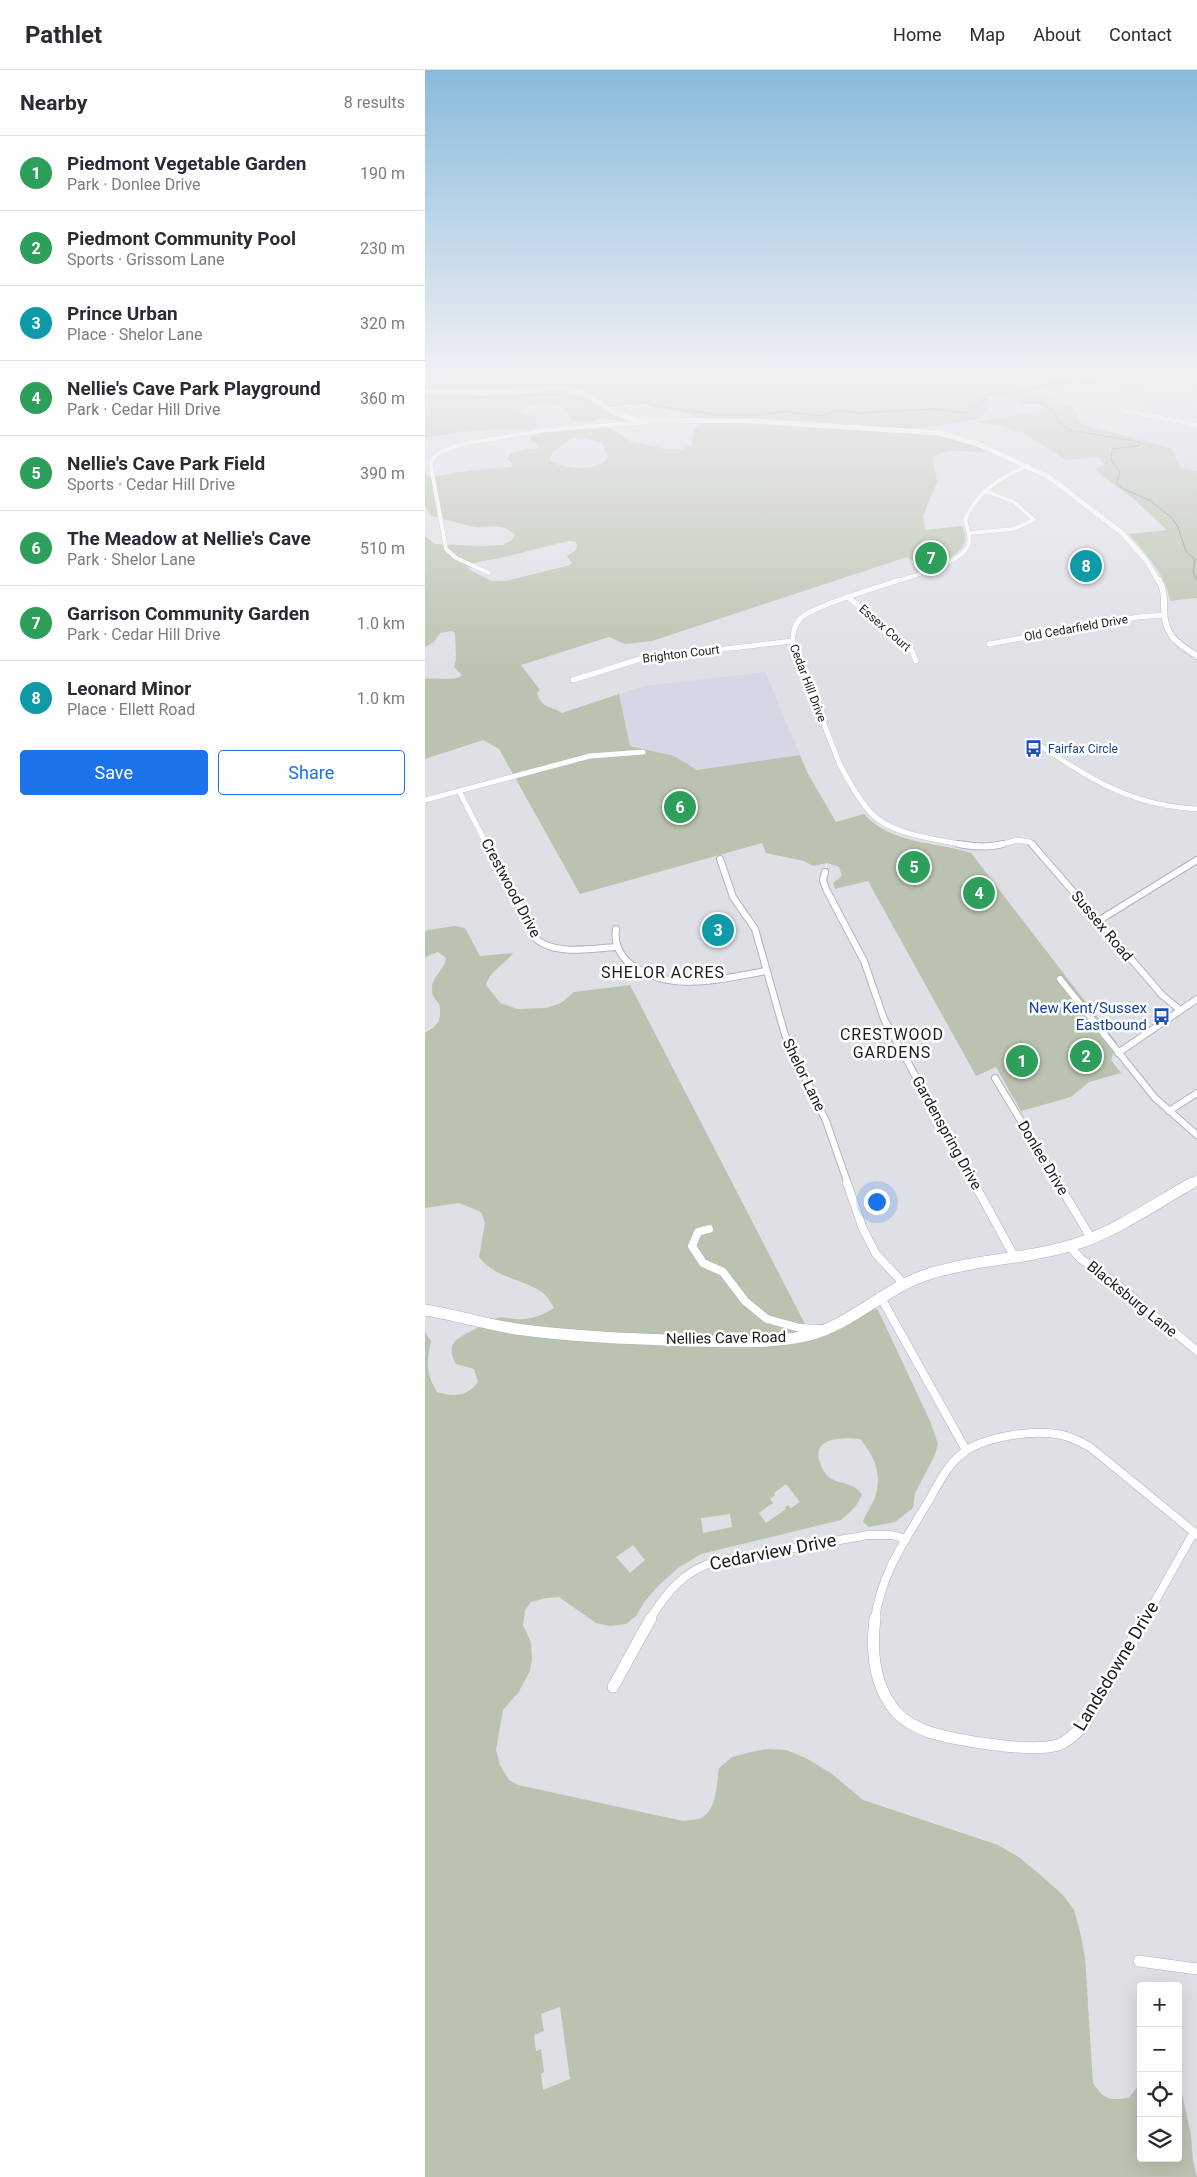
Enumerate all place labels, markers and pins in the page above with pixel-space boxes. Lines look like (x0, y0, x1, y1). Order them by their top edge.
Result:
pin: 7 (915, 539, 947, 577)
pin: 8 (1070, 547, 1102, 585)
bus stop icon: Fairfax Circle (1024, 739, 1044, 759)
place label: Fairfax Circle (1048, 742, 1118, 756)
pin: 6 (664, 788, 696, 826)
pin: 5 (898, 848, 930, 886)
pin: 4 (963, 874, 995, 912)
pin: 3 (702, 911, 734, 949)
place label: New Kent/Sussex Eastbound (1029, 999, 1148, 1034)
bus stop icon: New Kent/Sussex Eastbound (1151, 1007, 1171, 1027)
pin: 2 (1070, 1037, 1102, 1075)
pin: 1 (1006, 1042, 1038, 1080)

